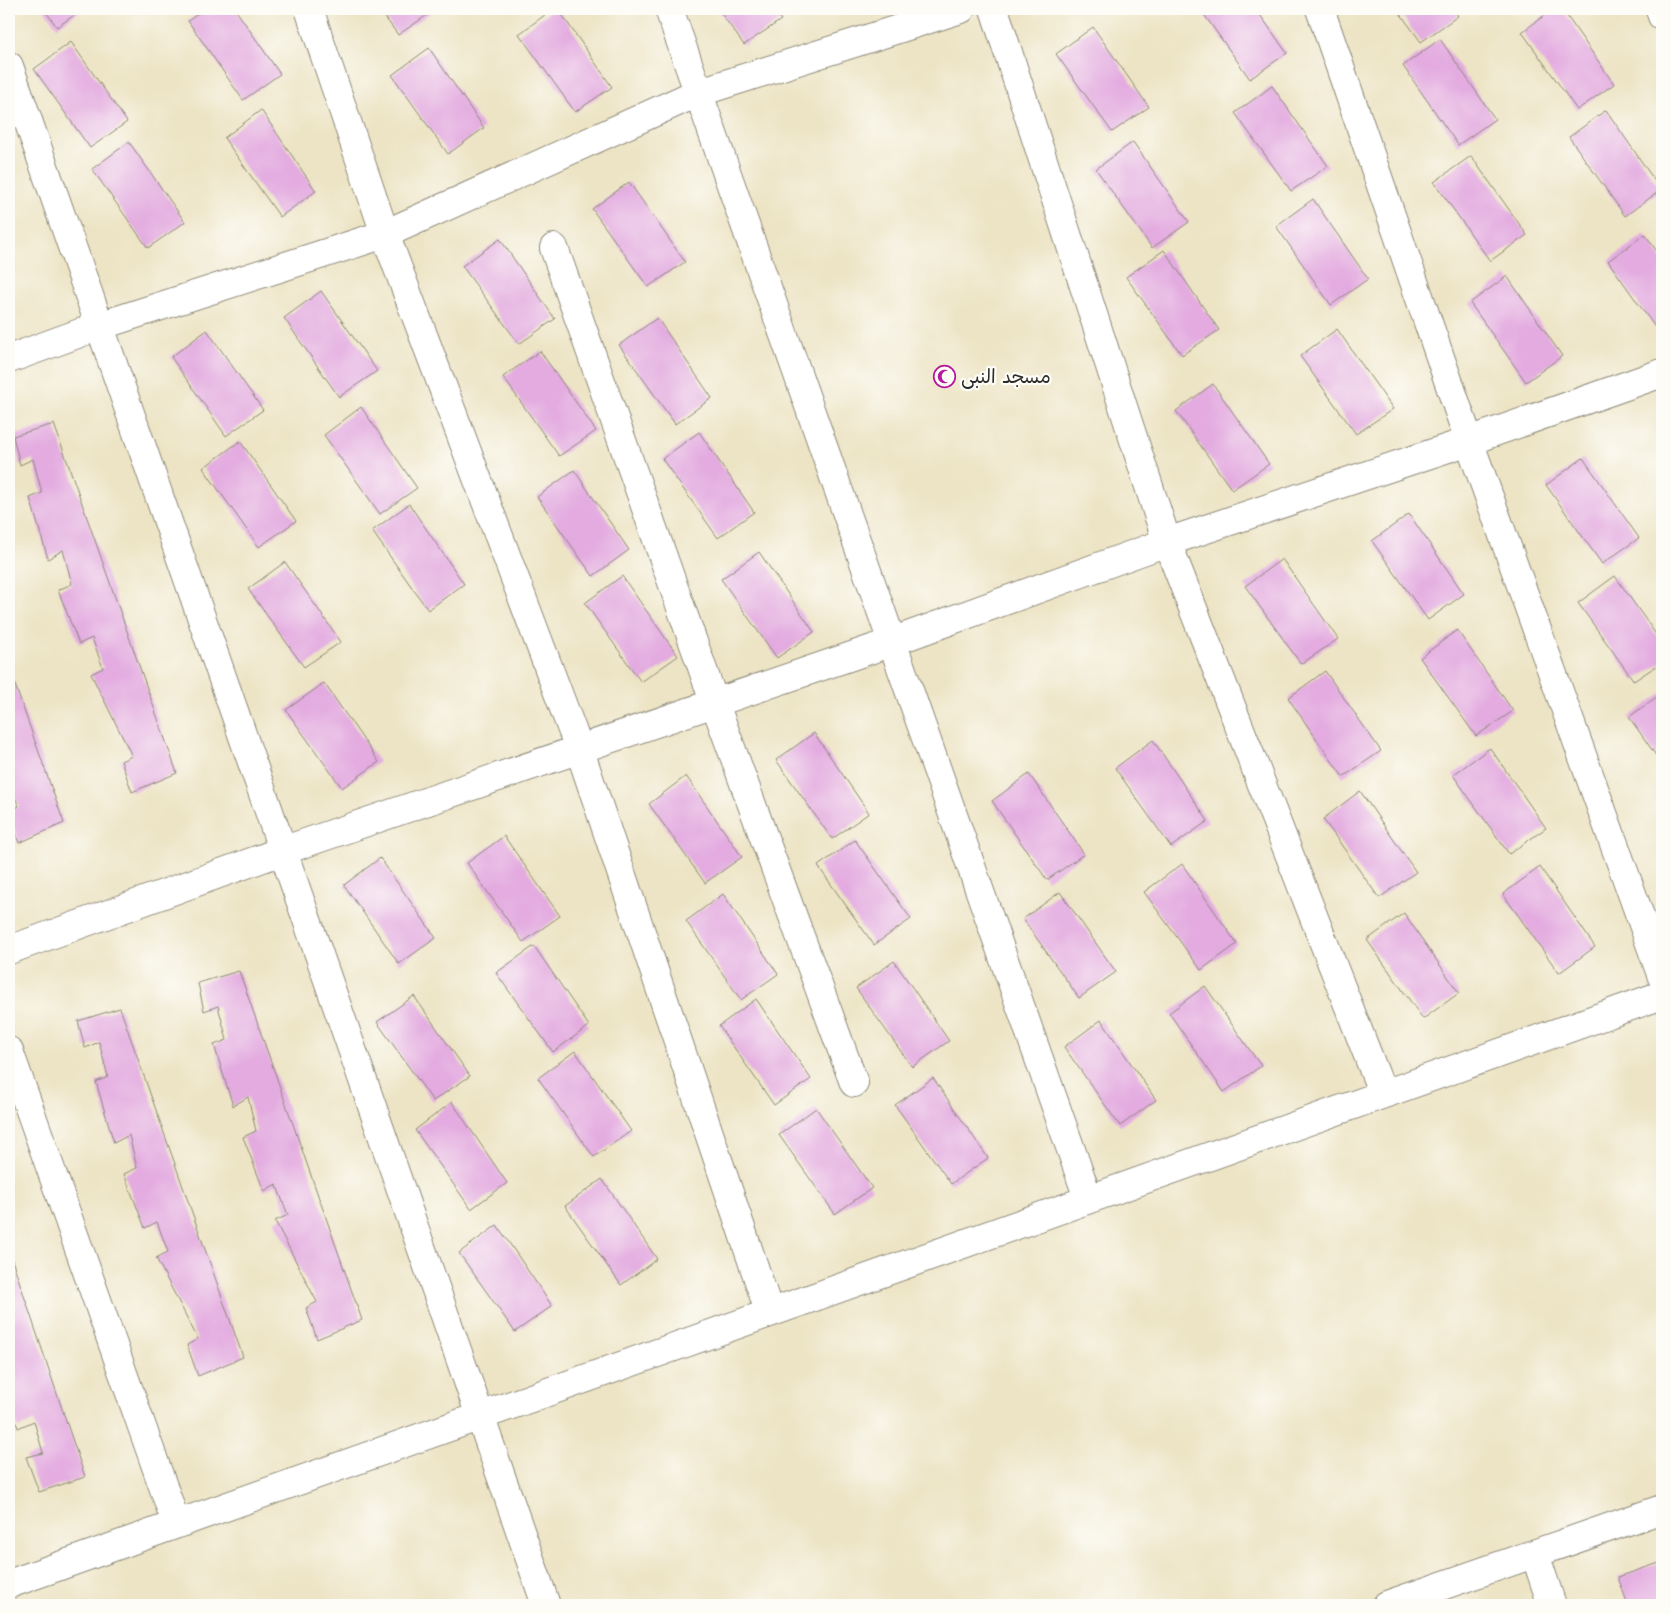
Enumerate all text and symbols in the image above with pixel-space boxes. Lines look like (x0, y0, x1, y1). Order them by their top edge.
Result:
mosque icon: مسجد النبی (933, 365, 957, 389)
place label: مسجد النبی (961, 366, 1051, 389)

